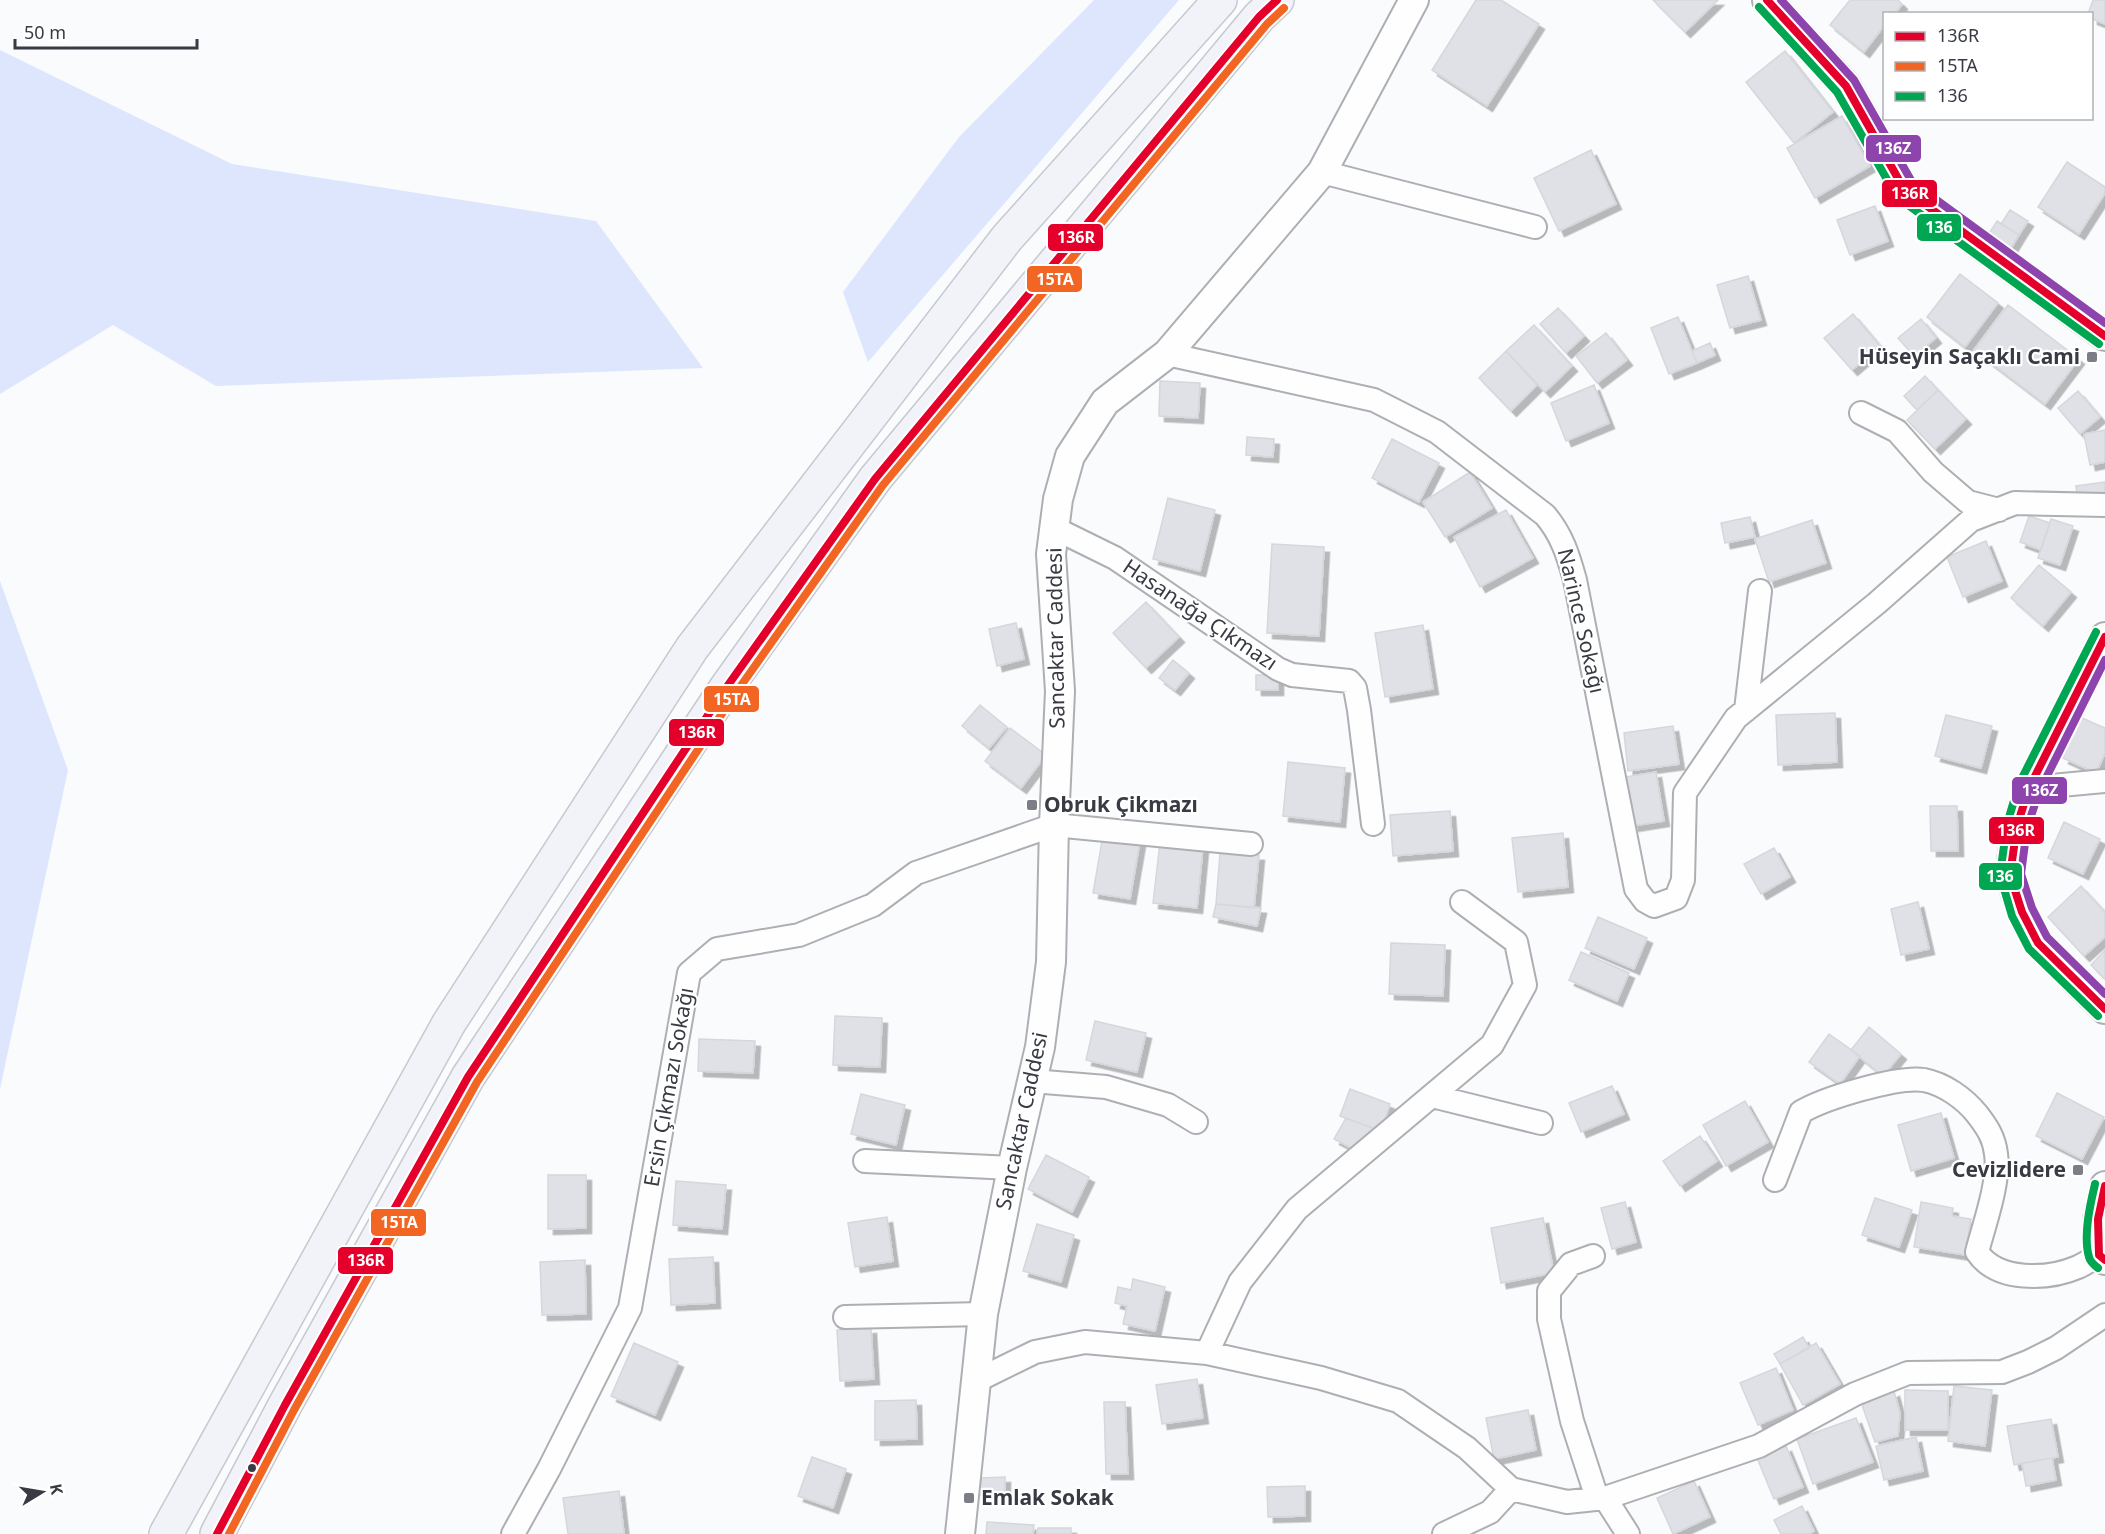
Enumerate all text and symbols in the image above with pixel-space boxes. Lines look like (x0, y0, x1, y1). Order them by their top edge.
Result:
scale bar (15, 12, 196, 50)
legend (1883, 12, 2093, 120)
text: 50 m (24, 20, 66, 44)
text: 136R (1937, 23, 1979, 47)
text: 15TA (1937, 53, 1978, 77)
text: 136 (1937, 83, 1968, 107)
line badge: 136Z (1865, 134, 1922, 163)
text: 136Z (1875, 137, 1911, 159)
line badge: 136R (1881, 179, 1938, 208)
text: 136R (1891, 182, 1929, 204)
line badge: 136 (1916, 213, 1962, 242)
text: 136 (1925, 216, 1953, 238)
line badge: 136R (1047, 223, 1104, 252)
text: 136R (1057, 226, 1095, 248)
line badge: 15TA (1026, 265, 1083, 293)
text: 15TA (1036, 268, 1075, 290)
place label: Hüseyin Saçaklı Cami (1859, 342, 2080, 370)
marker: Hüseyin Saçaklı Cami (2085, 350, 2099, 364)
street label: Narince Sokağı (1552, 546, 1612, 696)
street label: Sancaktar Caddesi (1039, 547, 1071, 729)
street label: Hasanağa Çıkmazı (1118, 552, 1283, 676)
line badge: 15TA (703, 685, 760, 713)
text: 15TA (713, 688, 752, 710)
line badge: 136R (668, 718, 725, 747)
text: 136R (678, 721, 716, 743)
line badge: 136Z (2011, 776, 2068, 805)
text: 136Z (2022, 779, 2058, 801)
place label: Obruk Çikmazı (1044, 790, 1198, 818)
marker: Obruk Çikmazı (1025, 798, 1039, 812)
line badge: 136R (1988, 816, 2045, 845)
text: 136R (1997, 819, 2035, 841)
line badge: 136 (1978, 862, 2023, 891)
text: 136 (1986, 865, 2014, 887)
street label: Ersin Çıkmazı Sokağı (637, 985, 699, 1189)
street label: Sancaktar Caddesi (989, 1029, 1054, 1212)
place label: Cevizlidere (1952, 1155, 2066, 1183)
marker: Cevizlidere (2071, 1163, 2085, 1177)
line badge: 15TA (370, 1208, 427, 1237)
text: 15TA (380, 1211, 419, 1233)
line badge: 136R (337, 1246, 394, 1275)
text: 136R (347, 1249, 385, 1271)
north arrow (12, 1462, 72, 1522)
unlabelled marker (246, 1462, 258, 1474)
text: K (45, 1482, 69, 1497)
place label: Emlak Sokak (981, 1483, 1115, 1511)
marker: Emlak Sokak (962, 1491, 976, 1505)

